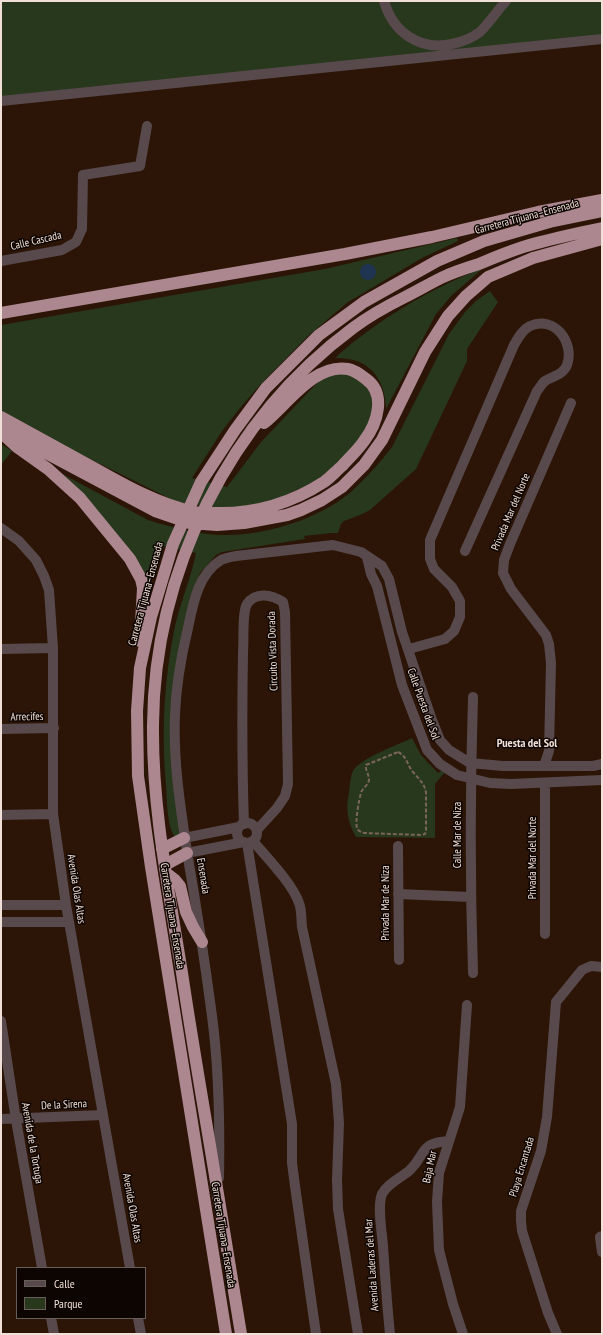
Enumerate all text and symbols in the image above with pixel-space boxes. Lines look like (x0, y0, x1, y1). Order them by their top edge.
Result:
street label: Carretera Tijuana–Ensenada (474, 197, 580, 237)
street label: Calle Cascada (9, 229, 63, 253)
street label: Privada Mar del Norte (489, 471, 533, 553)
street label: Carretera Tijuana–Ensenada (126, 541, 166, 647)
street label: Circuito Vista Dorada (265, 611, 281, 691)
street label: Calle Puesta del Sol (404, 667, 442, 741)
street label: Arrecifes (10, 710, 44, 724)
district label: Puesta del Sol (497, 737, 557, 751)
street label: Calle Mar de Niza (451, 802, 465, 868)
street label: Privada Mar del Norte (526, 817, 540, 899)
street label: Avenida Olas Altas (64, 853, 88, 925)
street label: Ensenada (194, 857, 212, 895)
street label: Carretera Tijuana–Ensenada (157, 862, 187, 970)
street label: Privada Mar de Niza (379, 865, 393, 941)
street label: De la Sirena (41, 1097, 87, 1113)
street label: Avenida de la Tortuga (18, 1101, 46, 1185)
street label: Playa Encantada (507, 1135, 537, 1199)
street label: Baja Mar (420, 1149, 440, 1185)
street label: Avenida Olas Altas (119, 1172, 145, 1244)
street label: Carretera Tijuana–Ensenada (208, 1181, 238, 1289)
street label: Avenida Laderas del Mar (362, 1218, 382, 1312)
legend (16, 1267, 146, 1319)
text: Calle (54, 1276, 75, 1291)
text: Parque (54, 1296, 83, 1311)

